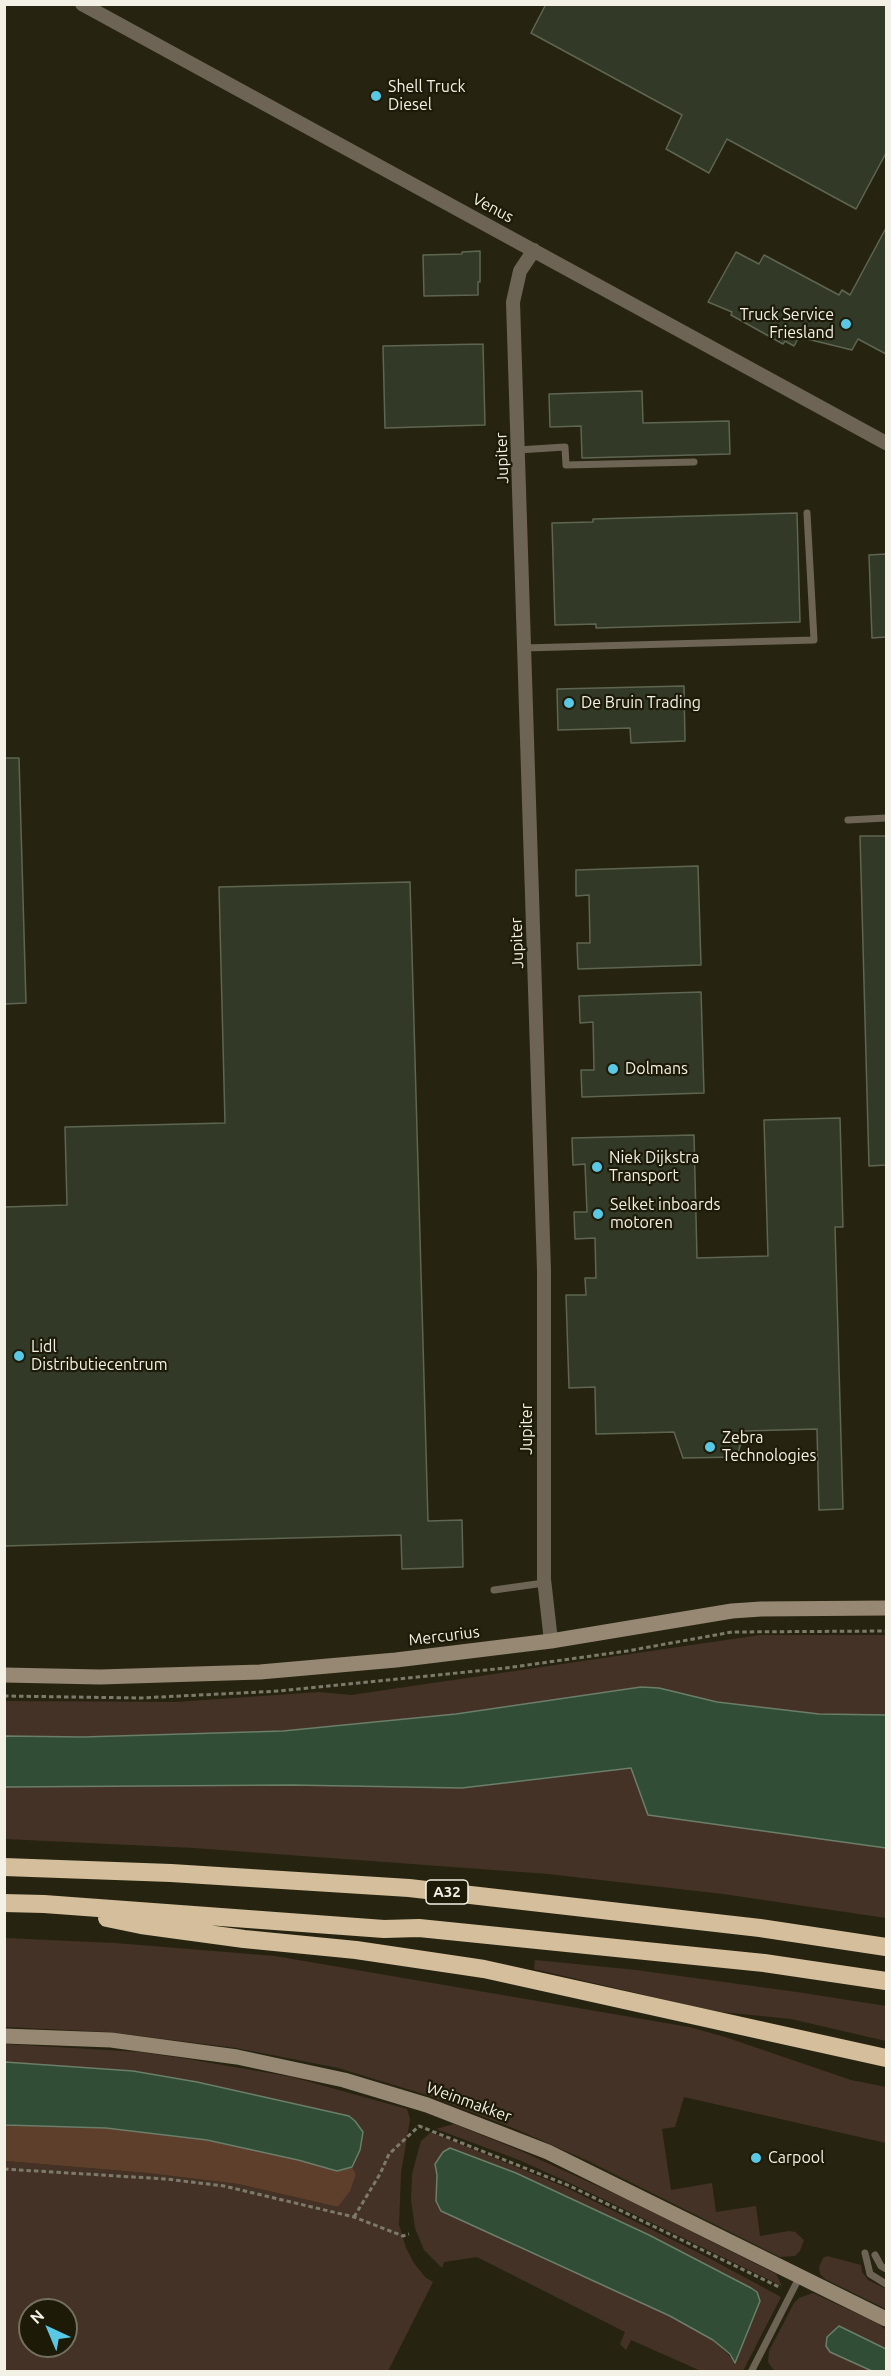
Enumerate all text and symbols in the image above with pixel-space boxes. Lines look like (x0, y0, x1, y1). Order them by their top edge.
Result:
place label: Shell Truck Diesel (388, 77, 465, 115)
marker: Shell Truck Diesel (369, 89, 383, 103)
street label: Venus (469, 189, 517, 227)
place label: Truck Service Friesland (740, 305, 834, 343)
marker: Truck Service Friesland (839, 317, 853, 331)
street label: Jupiter (492, 432, 512, 484)
place label: De Bruin Trading (581, 693, 701, 713)
marker: De Bruin Trading (562, 696, 576, 710)
street label: Jupiter (507, 917, 527, 969)
place label: Dolmans (625, 1059, 688, 1079)
marker: Dolmans (606, 1062, 620, 1076)
place label: Niek Dijkstra Transport (609, 1148, 700, 1186)
marker: Niek Dijkstra Transport (590, 1160, 604, 1174)
place label: Selket inboards motoren (610, 1195, 720, 1233)
marker: Selket inboards motoren (591, 1207, 605, 1221)
place label: Lidl Distributiecentrum (31, 1337, 168, 1375)
marker: Lidl Distributiecentrum (12, 1349, 26, 1363)
street label: Jupiter (517, 1403, 537, 1455)
place label: Zebra Technologies (722, 1428, 816, 1466)
marker: Zebra Technologies (703, 1440, 717, 1454)
street label: Mercurius (407, 1622, 481, 1650)
road number: A32 (426, 1880, 468, 1904)
street label: Weinmakker (424, 2078, 514, 2126)
place label: Carpool (768, 2148, 824, 2168)
marker: Carpool (749, 2151, 763, 2165)
north arrow (18, 2298, 78, 2358)
text: N (26, 2306, 47, 2327)

